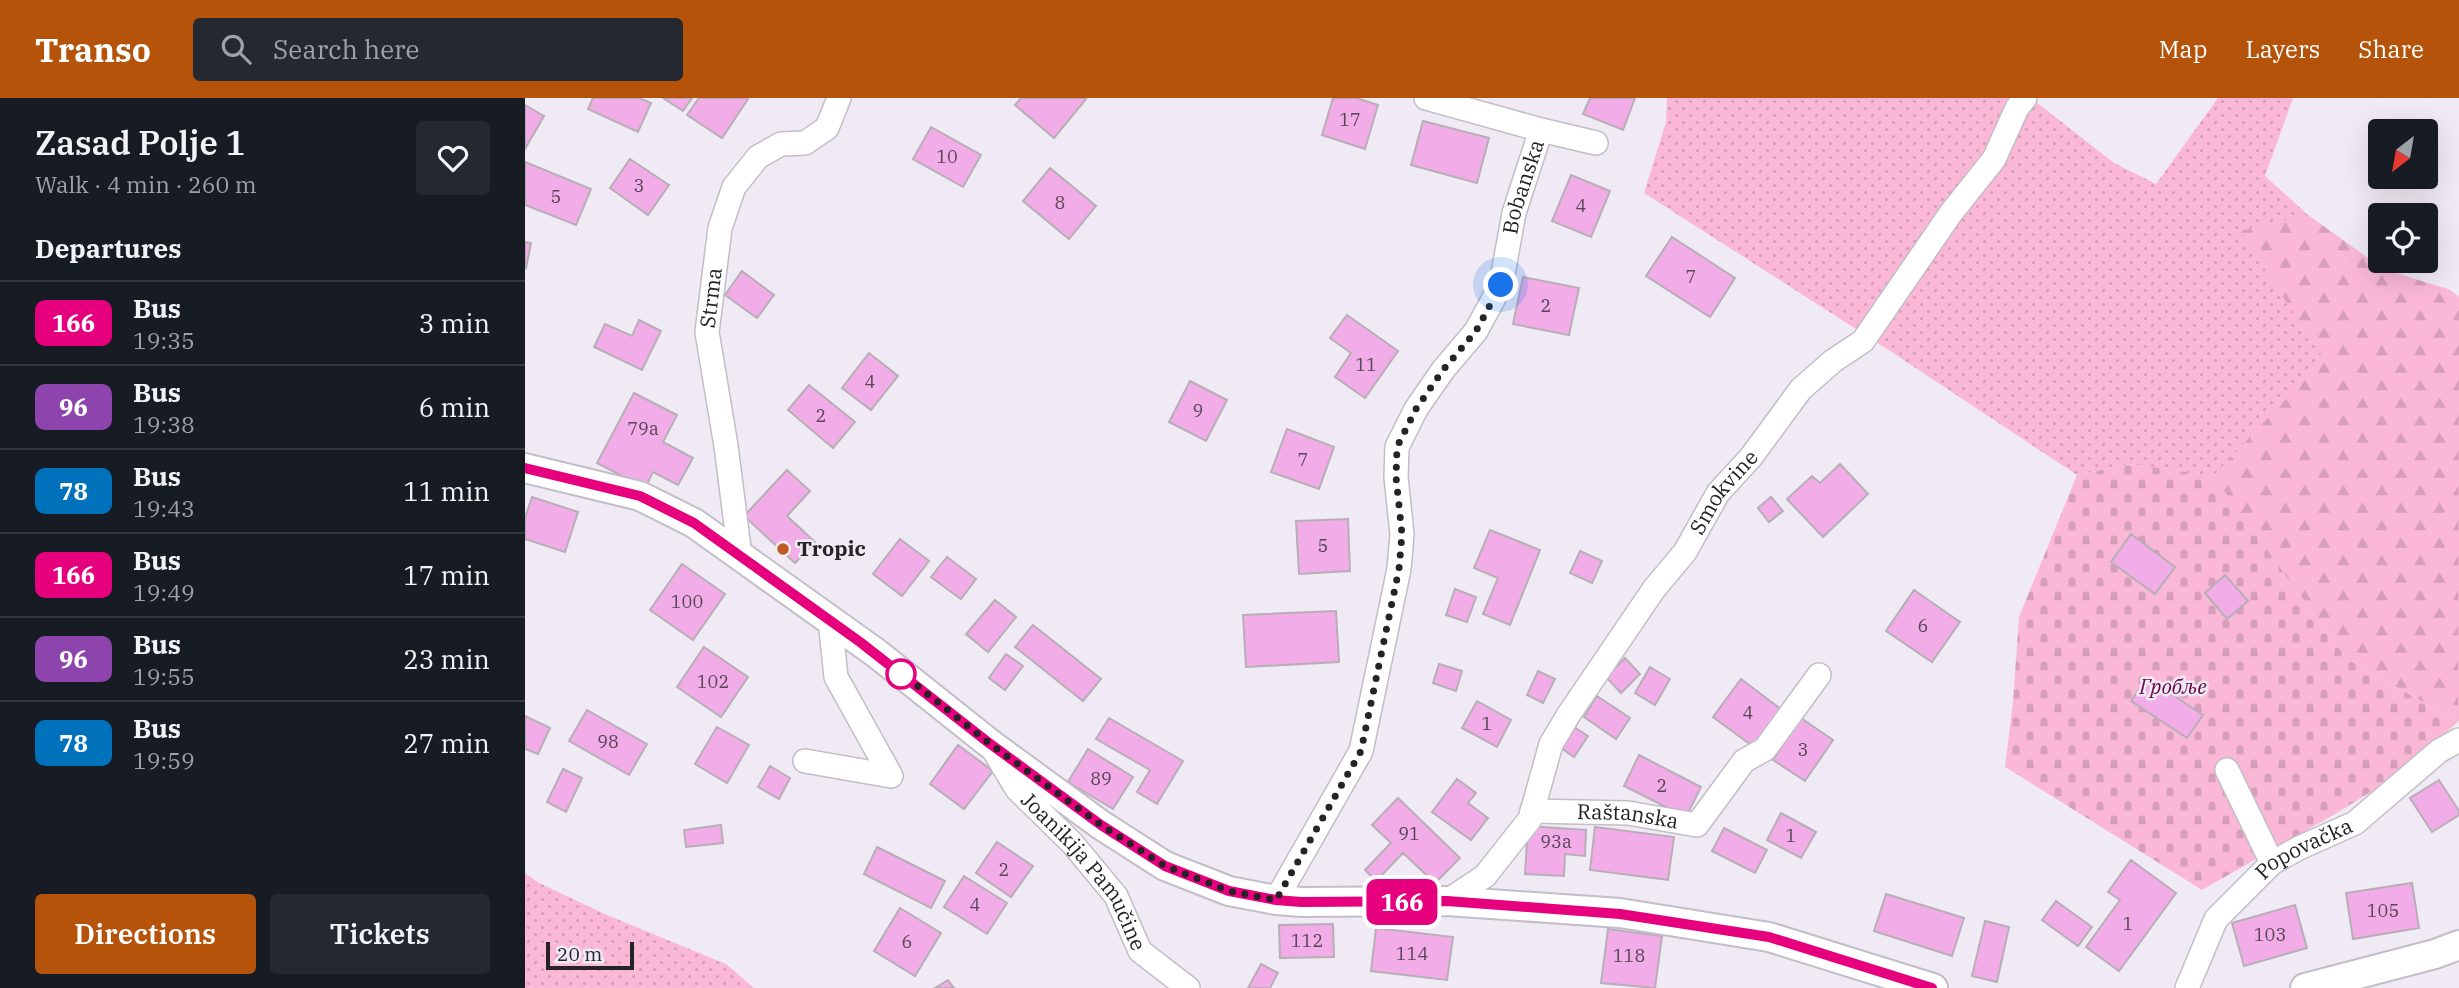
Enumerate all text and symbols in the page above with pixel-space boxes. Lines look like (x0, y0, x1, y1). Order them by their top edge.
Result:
search box (193, 18, 683, 81)
text: Transo (35, 28, 151, 71)
icon: search (217, 30, 255, 68)
text: Search here (273, 32, 420, 66)
text: Map (2159, 33, 2207, 65)
text: Layers (2245, 33, 2320, 65)
text: Share (2358, 33, 2424, 65)
house number: 17 (1339, 108, 1361, 131)
north arrow (2368, 119, 2438, 189)
map controls (2368, 119, 2438, 273)
text: Zasad Polje 1 (35, 121, 245, 164)
button: heart (416, 121, 490, 195)
street label: Bobanska (1495, 136, 1550, 236)
house number: 10 (936, 145, 958, 168)
text: Walk · 4 min · 260 m (35, 169, 257, 199)
house number: 3 (634, 174, 644, 197)
house number: 5 (551, 185, 561, 208)
house number: 8 (1055, 191, 1065, 214)
house number: 4 (1576, 194, 1586, 217)
button: locate (2368, 203, 2438, 273)
text: Departures (35, 231, 181, 265)
house number: 7 (1686, 265, 1696, 288)
street label: Strma (693, 266, 728, 329)
your location (1483, 267, 1518, 302)
text: Bus (133, 291, 181, 325)
house number: 2 (1541, 294, 1551, 317)
text: 3 min (419, 306, 490, 340)
text: 166 (52, 307, 95, 339)
text: 19:35 (133, 325, 195, 355)
house number: 11 (1355, 353, 1377, 376)
house number: 4 (865, 370, 875, 393)
text: Bus (133, 375, 181, 409)
text: 6 min (419, 390, 490, 424)
text: 96 (59, 391, 88, 423)
house number: 9 (1193, 399, 1203, 422)
house number: 2 (816, 404, 826, 427)
text: 19:38 (133, 409, 195, 439)
house number: 79a (627, 417, 659, 440)
street label: Smokvine (1683, 443, 1764, 539)
house number: 7 (1298, 448, 1308, 471)
text: Bus (133, 459, 181, 493)
text: 11 min (403, 474, 490, 508)
text: 78 (59, 475, 88, 507)
text: 19:43 (133, 493, 195, 523)
place label: Tropic (797, 534, 866, 562)
house number: 5 (1318, 534, 1328, 557)
marker: Tropic (775, 541, 791, 557)
text: Bus (133, 543, 181, 577)
text: 17 min (403, 558, 490, 592)
text: 166 (52, 559, 95, 591)
text: 19:49 (133, 577, 195, 607)
house number: 100 (671, 590, 703, 613)
house number: 6 (1918, 614, 1928, 637)
text: Bus (133, 627, 181, 661)
text: 23 min (403, 642, 490, 676)
text: 96 (59, 643, 88, 675)
unlabelled marker (886, 659, 916, 689)
text: 19:55 (133, 661, 195, 691)
house number: 102 (697, 670, 729, 693)
park label: Гробље (2138, 672, 2207, 700)
house number: 4 (1743, 701, 1753, 724)
text: Bus (133, 711, 181, 745)
house number: 1 (1482, 712, 1492, 735)
text: 27 min (403, 726, 490, 760)
text: 78 (59, 727, 88, 759)
house number: 98 (597, 730, 619, 753)
house number: 3 (1798, 738, 1808, 761)
text: 19:59 (133, 745, 195, 775)
house number: 89 (1090, 767, 1112, 790)
house number: 2 (1657, 774, 1667, 797)
street label: Joanikija Pamučine (1015, 786, 1153, 955)
street label: Raštanska (1577, 797, 1681, 835)
street label: Popovačka (2249, 811, 2357, 885)
house number: 91 (1398, 822, 1420, 845)
house number: 1 (1786, 824, 1796, 847)
house number: 93a (1540, 830, 1572, 853)
house number: 2 (999, 858, 1009, 881)
line badge: 166 (1362, 879, 1442, 925)
text: 166 (1380, 886, 1424, 918)
house number: 4 (970, 893, 980, 916)
button: Directions (35, 894, 256, 974)
button: Tickets (270, 894, 490, 974)
house number: 105 (2367, 899, 2399, 922)
house number: 1 (2123, 912, 2133, 935)
house number: 103 (2254, 923, 2286, 946)
house number: 112 (1291, 929, 1323, 952)
house number: 6 (902, 930, 912, 953)
scale bar (546, 939, 633, 971)
text: 20 m (557, 942, 602, 966)
house number: 114 (1396, 942, 1428, 965)
house number: 118 (1613, 944, 1645, 967)

